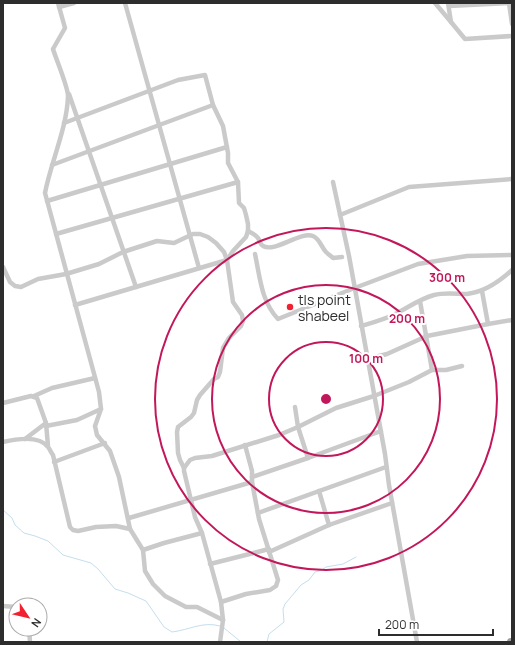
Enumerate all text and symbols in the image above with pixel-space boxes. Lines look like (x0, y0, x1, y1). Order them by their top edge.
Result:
text: 300 m (429, 269, 465, 286)
place label: tls point shabeel (298, 290, 351, 325)
marker: tls point shabeel (285, 302, 295, 312)
text: 200 m (389, 310, 425, 327)
text: 100 m (349, 350, 383, 367)
centre of rings (319, 392, 333, 406)
north arrow (8, 597, 48, 637)
scale bar (379, 611, 493, 637)
text: N (28, 615, 45, 631)
text: 200 m (385, 616, 419, 633)

